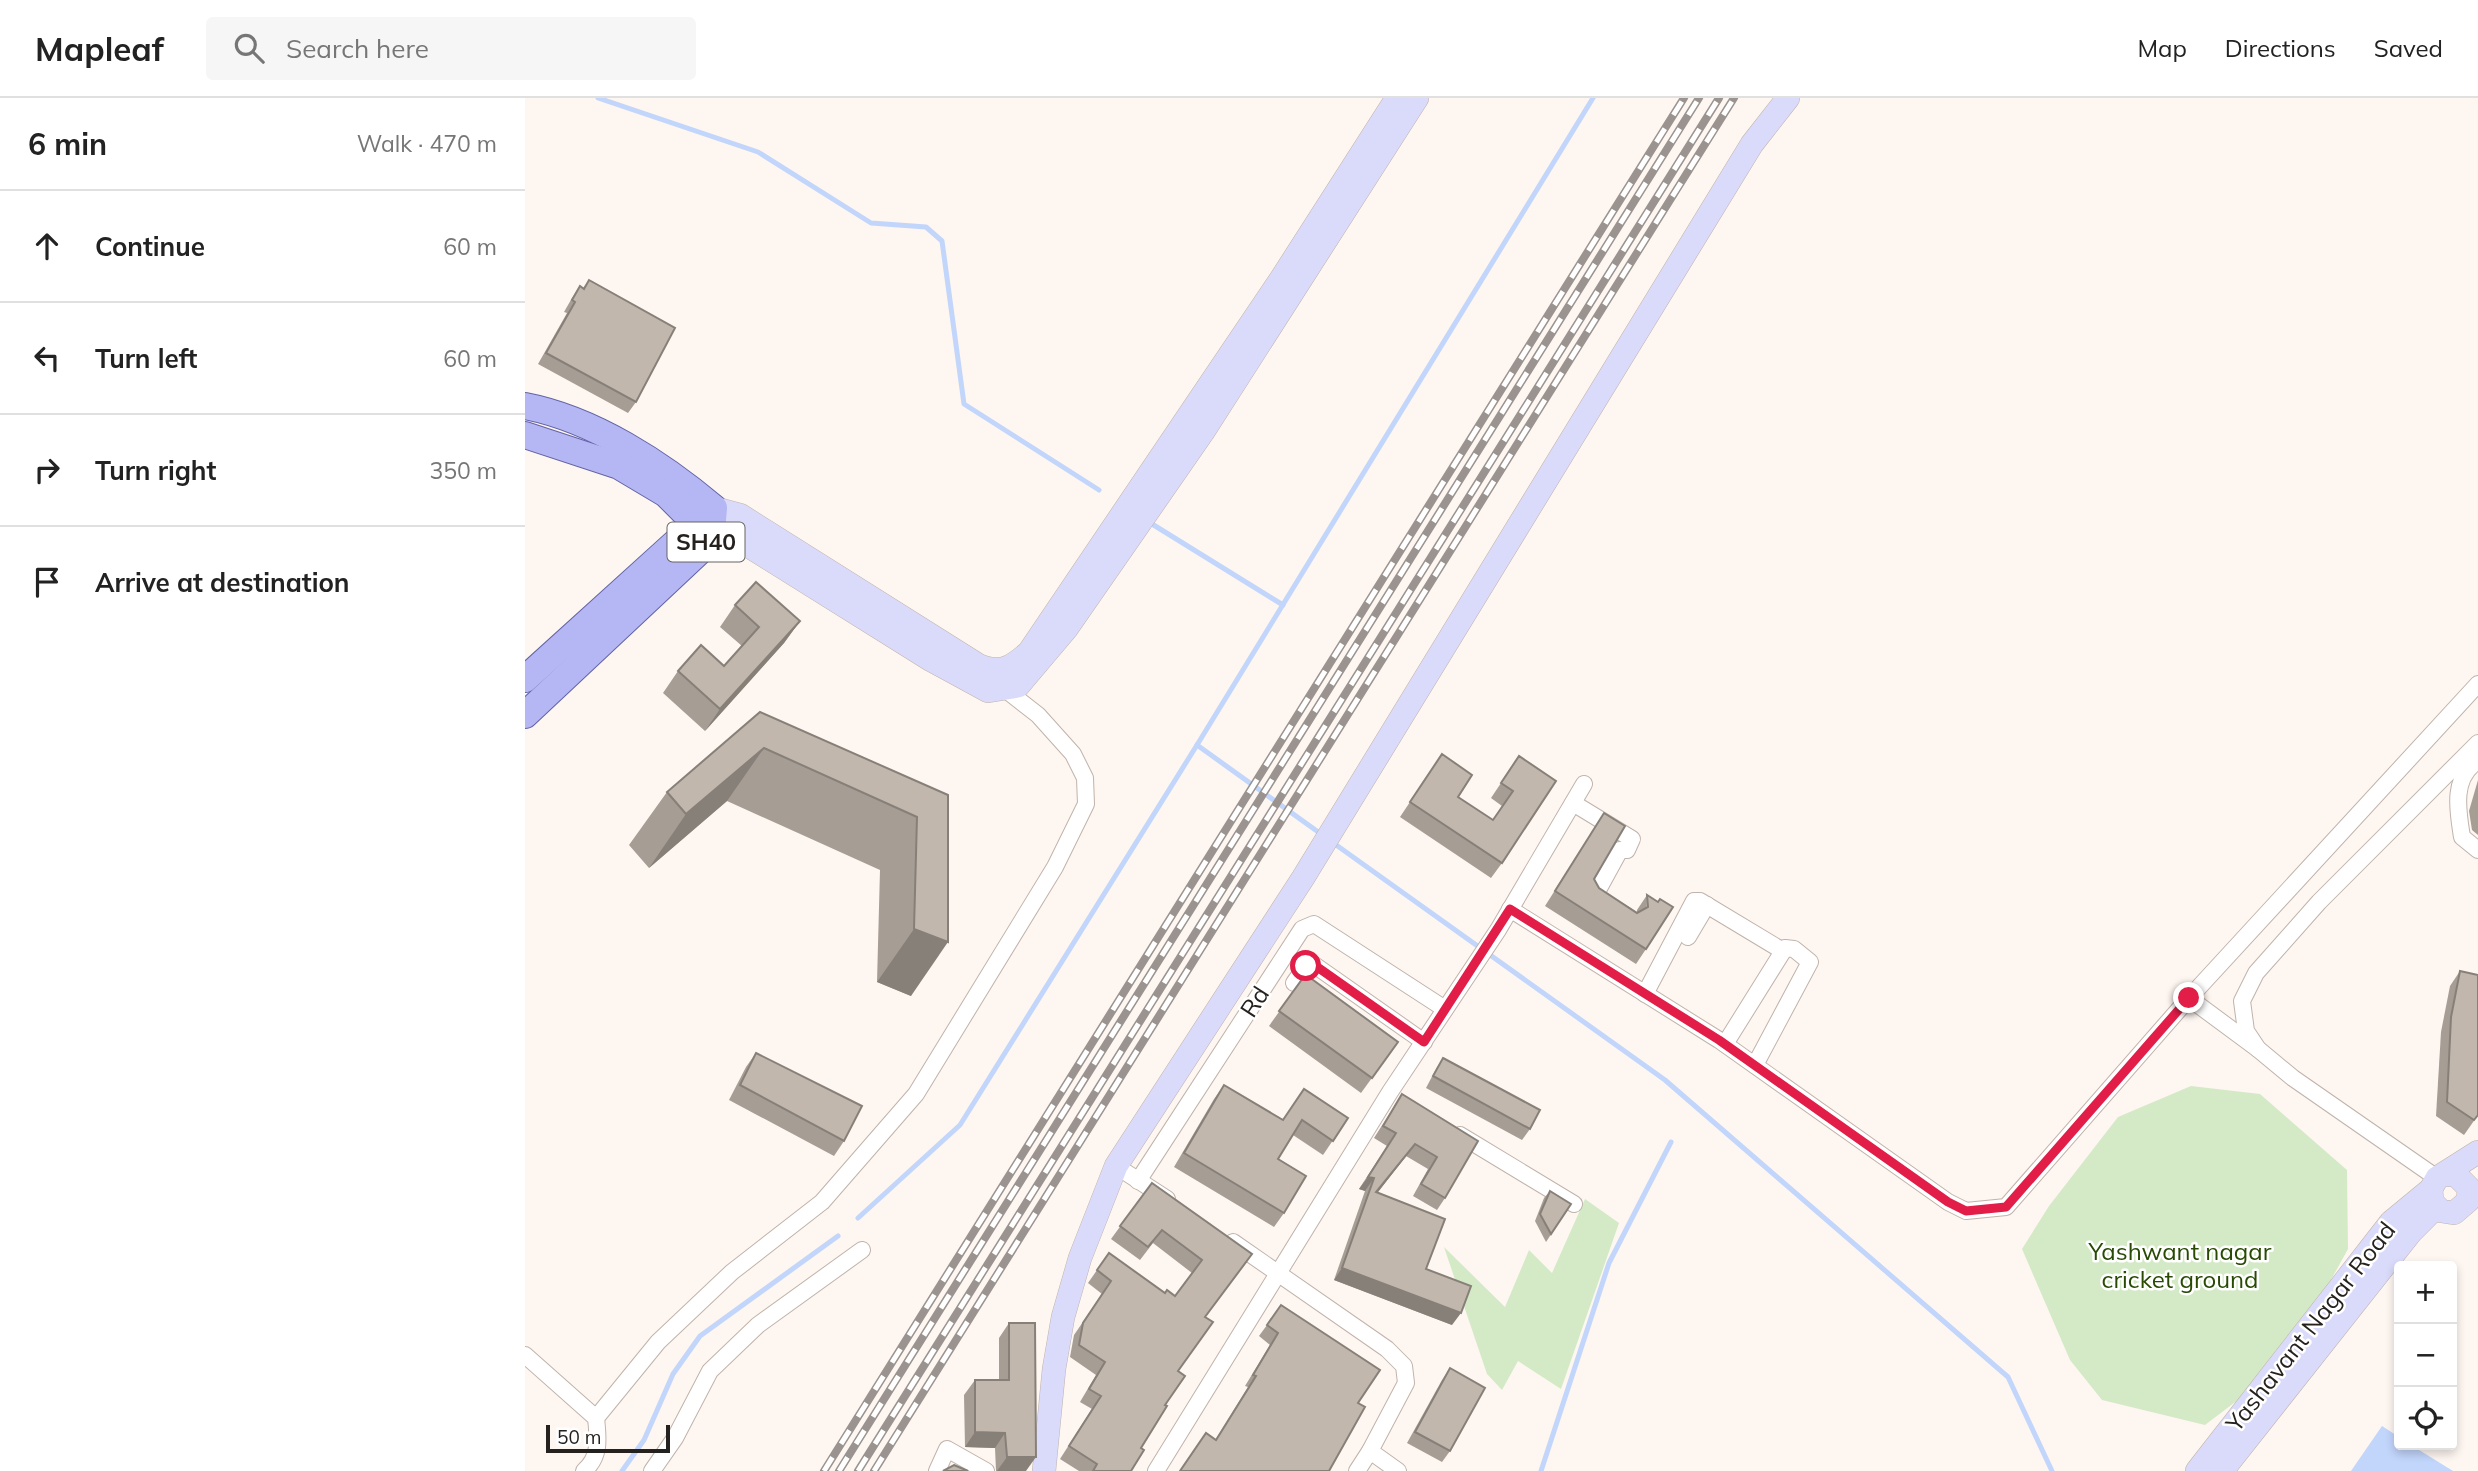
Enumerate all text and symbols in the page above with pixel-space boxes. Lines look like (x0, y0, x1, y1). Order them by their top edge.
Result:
search box (206, 17, 696, 80)
text: Mapleaf (35, 28, 164, 69)
icon: search (230, 29, 268, 67)
text: Search here (286, 32, 429, 65)
text: Map (2137, 33, 2187, 63)
text: Directions (2225, 33, 2336, 63)
text: Saved (2374, 33, 2443, 63)
text: 6 min (28, 125, 107, 163)
text: Walk · 470 m (357, 129, 497, 158)
icon: ahead (28, 227, 66, 265)
text: Continue (95, 230, 205, 263)
text: 60 m (443, 232, 497, 261)
icon: left (28, 339, 66, 377)
text: Turn left (95, 342, 197, 375)
text: 60 m (443, 344, 497, 373)
icon: right (28, 451, 66, 489)
text: Turn right (95, 454, 216, 487)
text: 350 m (429, 456, 497, 485)
road number: SH40 (667, 522, 745, 562)
icon: arrive (28, 563, 66, 601)
text: Arrive at destination (95, 566, 350, 599)
route start (1290, 950, 1321, 981)
street label: Rd (1233, 980, 1275, 1023)
route end (2173, 982, 2204, 1013)
street label: Yashavant Nagar Road (2218, 1215, 2401, 1438)
park label: Yashwant nagar cricket ground (2088, 1236, 2272, 1294)
map controls (2394, 1261, 2457, 1450)
button: + (2394, 1261, 2457, 1324)
button: − (2394, 1324, 2457, 1387)
button: locate (2394, 1387, 2457, 1450)
scale bar (546, 1422, 670, 1454)
text: 50 m (557, 1425, 601, 1449)

